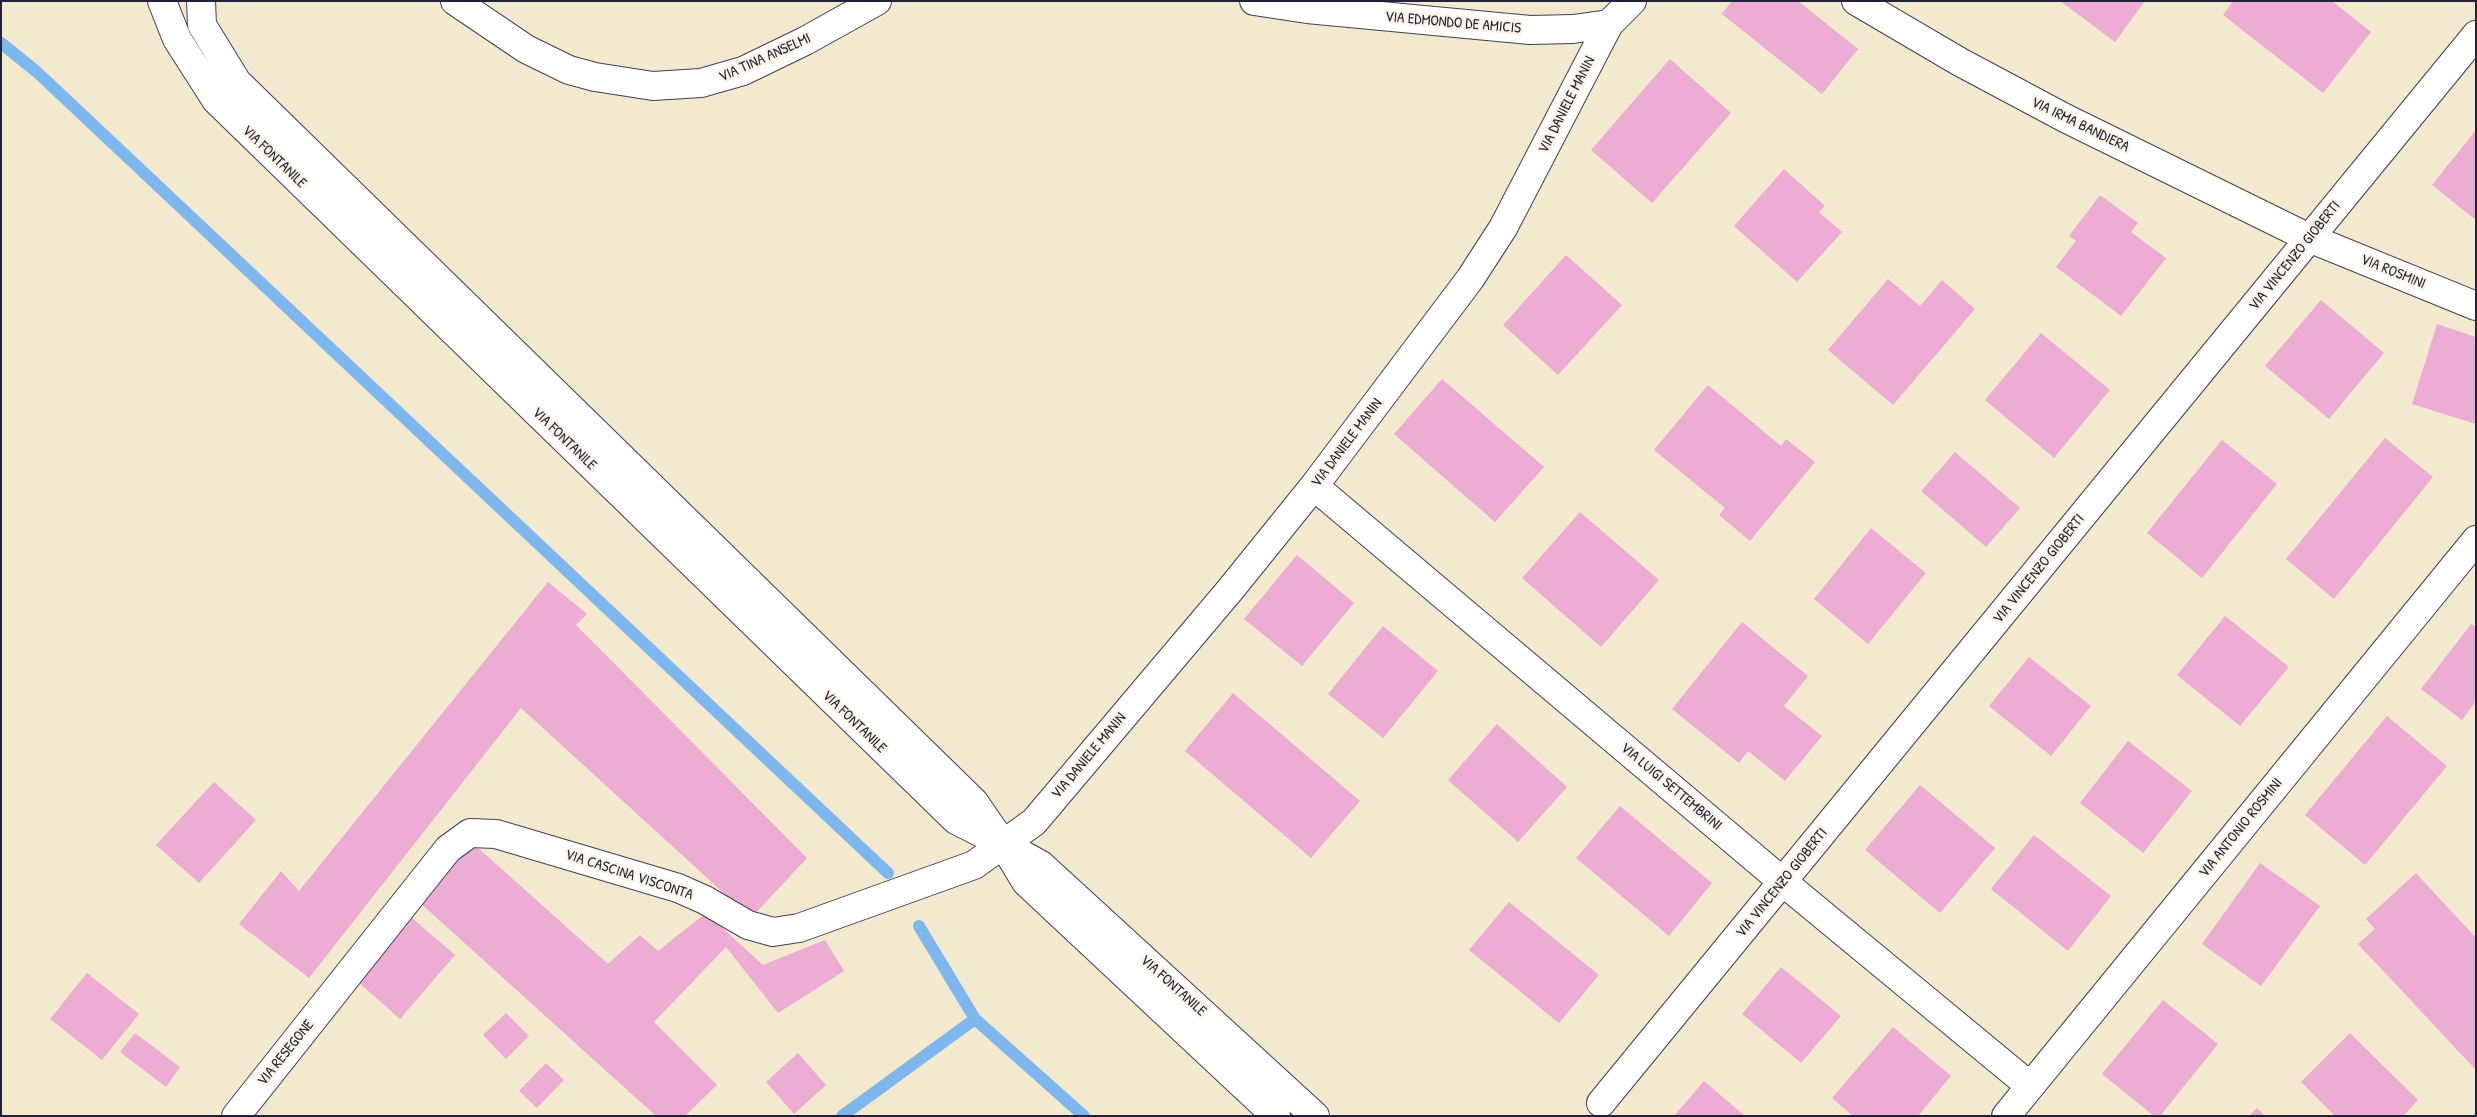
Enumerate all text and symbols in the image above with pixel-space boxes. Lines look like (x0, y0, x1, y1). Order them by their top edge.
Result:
street label: VIA EDMONDO DE AMICIS (1384, 8, 1522, 38)
street label: VIA TINA ANSELMI (716, 30, 814, 86)
street label: VIA DANIELE MANIN (1535, 53, 1599, 157)
street label: VIA IRMA BANDIERA (2028, 93, 2132, 157)
street label: VIA FONTANILE (238, 122, 310, 192)
street label: VIA VINCENZO GIOBERTI (2245, 198, 2345, 314)
street label: VIA ROSMINI (2358, 251, 2428, 293)
street label: VIA DANIELE MANIN (1308, 395, 1386, 491)
street label: VIA FONTANILE (528, 404, 600, 474)
street label: VIA VINCENZO GIOBERTI (1989, 511, 2089, 627)
street label: VIA FONTANILE (818, 687, 890, 757)
street label: VIA DANIELE MANIN (1048, 709, 1130, 803)
street label: VIA LUIGI SETTEMBRINI (1617, 739, 1725, 835)
street label: VIA ANTONIO ROSMINI (2195, 775, 2287, 881)
street label: VIA VINCENZO GIOBERTI (1732, 825, 1832, 941)
street label: VIA CASCINA VISCONTA (563, 846, 695, 904)
street label: VIA FONTANILE (1136, 952, 1210, 1020)
street label: VIA RESEGONE (254, 1016, 318, 1090)

